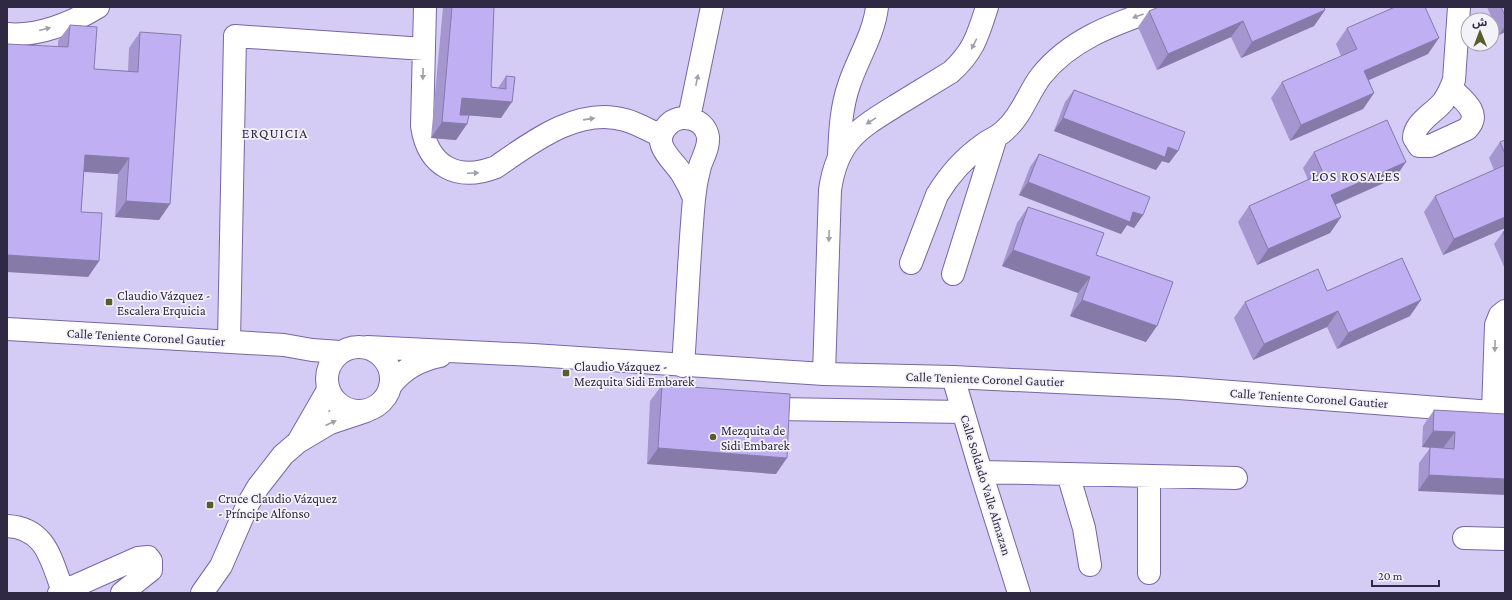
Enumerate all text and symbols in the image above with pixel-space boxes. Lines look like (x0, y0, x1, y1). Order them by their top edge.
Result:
north arrow (1460, 12, 1500, 52)
one-way arrow (1131, 14, 1143, 20)
text: ش (1472, 16, 1487, 29)
one-way arrow (39, 26, 52, 32)
one-way arrow (971, 38, 977, 50)
one-way arrow (420, 68, 426, 81)
one-way arrow (694, 74, 700, 86)
one-way arrow (583, 116, 595, 122)
one-way arrow (865, 117, 877, 124)
district label: ERQUICIA (242, 125, 308, 141)
district label: LOS ROSALES (1311, 168, 1401, 184)
one-way arrow (467, 169, 479, 176)
one-way arrow (825, 230, 832, 242)
place label: Claudio Vázquez - Escalera Erquicia (117, 288, 210, 318)
marker: Claudio Vázquez - Escalera Erquicia (104, 297, 114, 307)
street label: Calle Teniente Coronel Gautier (66, 325, 226, 349)
one-way arrow (1492, 340, 1498, 353)
place label: Claudio Vázquez - Mezquita Sidi Embarek (574, 359, 695, 389)
marker: Claudio Vázquez - Mezquita Sidi Embarek (561, 368, 571, 378)
street label: Calle Teniente Coronel Gautier (905, 369, 1065, 389)
street label: Calle Teniente Coronel Gautier (1229, 385, 1389, 411)
street label: Calle Soldado Valle Almazan (957, 413, 1015, 557)
one-way arrow (326, 420, 338, 426)
place label: Mezquita de Sidi Embarek (721, 423, 790, 453)
marker: Mezquita de Sidi Embarek (708, 432, 718, 442)
place label: Cruce Claudio Vázquez - Príncipe Alfonso (218, 491, 337, 521)
marker: Cruce Claudio Vázquez - Príncipe Alfonso (205, 500, 215, 510)
scale bar (1372, 562, 1439, 588)
text: 20 m (1378, 569, 1403, 583)

